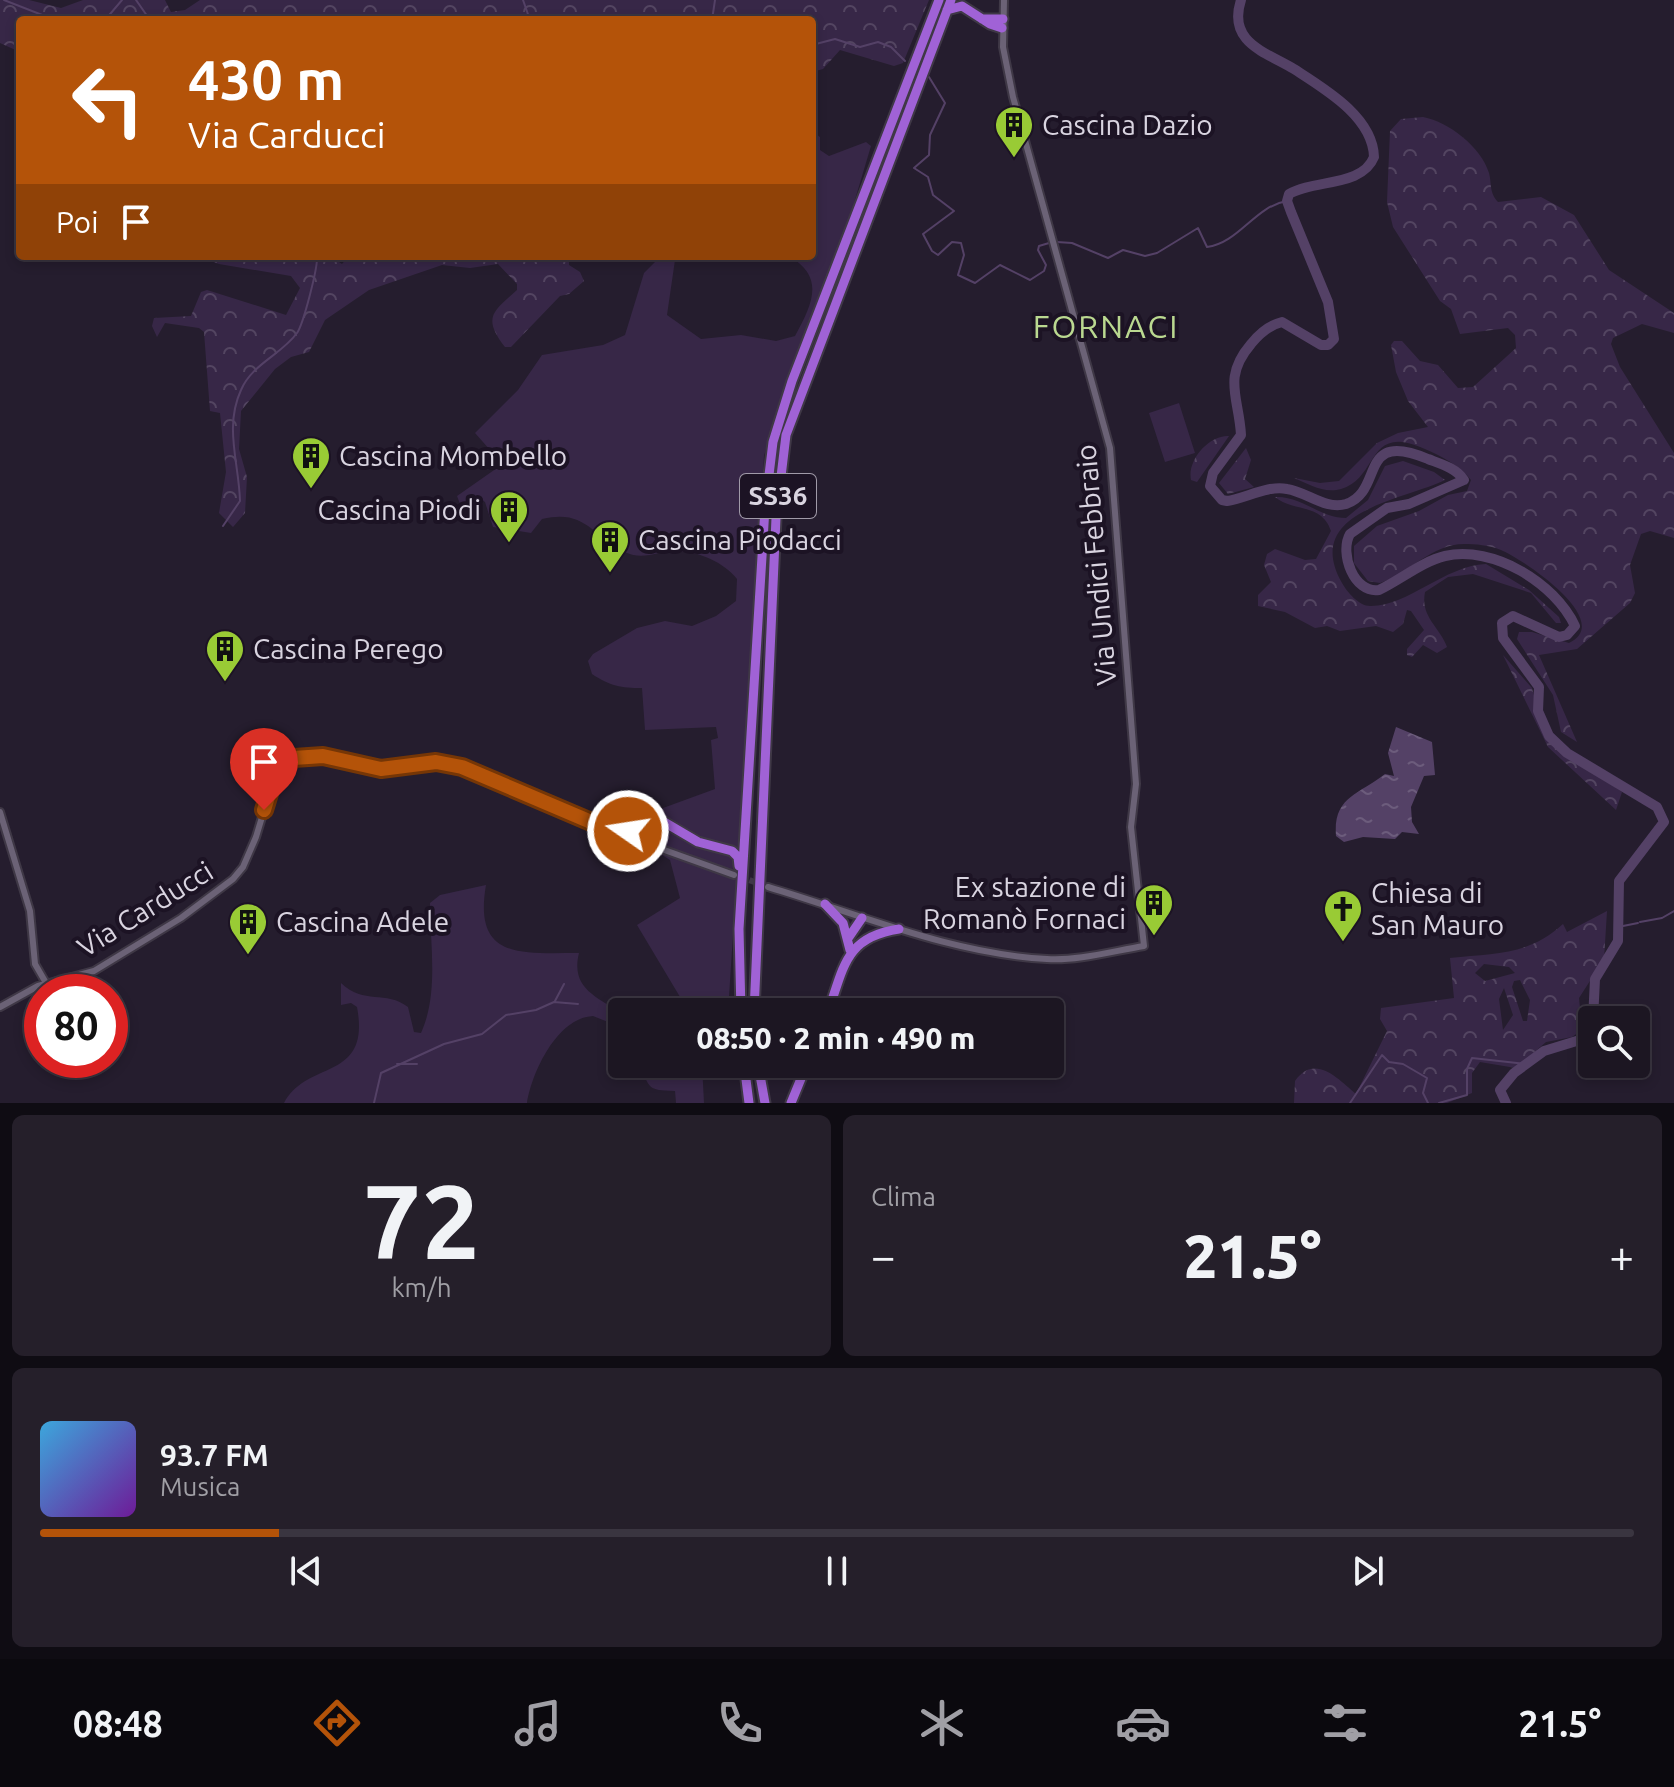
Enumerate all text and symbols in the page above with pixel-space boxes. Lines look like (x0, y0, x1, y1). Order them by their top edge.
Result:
icon: left (56, 48, 160, 152)
text: 430 m (188, 48, 344, 111)
building icon: Cascina Dazio (993, 104, 1035, 159)
place label: Cascina Dazio (1042, 109, 1213, 140)
text: Via Carducci (188, 114, 385, 155)
icon: arrive (114, 200, 158, 244)
text: Poi (56, 205, 98, 239)
district label: FORNACI (1033, 308, 1179, 344)
building icon: Cascina Mombello (290, 435, 332, 490)
place label: Cascina Mombello (339, 440, 567, 471)
street label: Via Undici Febbraio (1070, 443, 1121, 687)
road number: SS36 (740, 474, 816, 518)
building icon: Cascina Piodi (488, 489, 530, 544)
place label: Cascina Piodi (318, 494, 481, 525)
building icon: Cascina Piodacci (589, 519, 631, 574)
place label: Cascina Piodacci (638, 524, 842, 555)
building icon: Cascina Perego (204, 628, 246, 683)
place label: Cascina Perego (253, 633, 444, 664)
pin (230, 728, 298, 810)
icon: arrive (242, 740, 286, 784)
position arrow (586, 789, 670, 873)
street label: Via Carducci (71, 855, 218, 962)
place label: Ex stazione di Romanò Fornaci (923, 871, 1126, 934)
place label: Chiesa di San Mauro (1371, 877, 1504, 940)
building icon: Ex stazione di Romanò Fornaci (1133, 882, 1175, 937)
church icon: Chiesa di San Mauro (1322, 888, 1364, 943)
building icon: Cascina Adele (227, 901, 269, 956)
place label: Cascina Adele (276, 906, 449, 937)
speed limit sign: 80 (24, 974, 128, 1078)
map controls (1578, 1006, 1650, 1078)
button: search (1578, 1006, 1650, 1078)
text: 08:50 · 2 min · 490 m (697, 1021, 975, 1055)
text: 72 (363, 1162, 480, 1279)
text: Clima (871, 1182, 936, 1211)
text: 21.5° (1183, 1222, 1322, 1289)
text: − (871, 1231, 896, 1280)
text: + (1609, 1231, 1634, 1280)
text: km/h (391, 1273, 452, 1302)
text: 93.7 FM (160, 1438, 269, 1472)
text: Musica (160, 1472, 240, 1501)
icon: previous (284, 1549, 328, 1593)
icon: pause (815, 1549, 859, 1593)
icon: next (1346, 1549, 1390, 1593)
icon: directions (309, 1695, 365, 1751)
icon: music (510, 1695, 566, 1751)
icon: phone (712, 1695, 768, 1751)
icon: climate (914, 1695, 970, 1751)
icon: car (1115, 1695, 1171, 1751)
icon: filters (1317, 1695, 1373, 1751)
text: 08:48 (73, 1703, 163, 1744)
text: 21.5° (1519, 1703, 1601, 1744)

